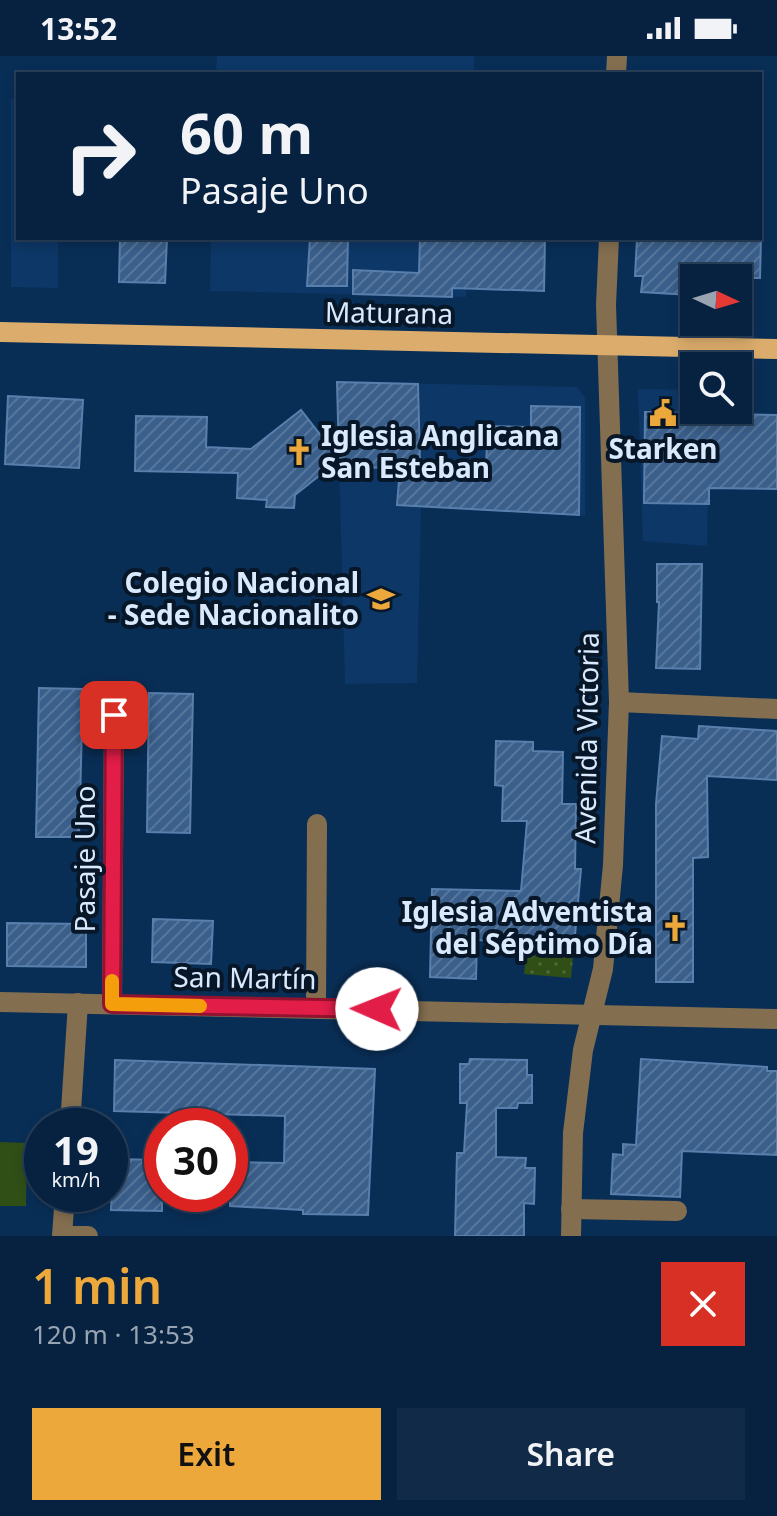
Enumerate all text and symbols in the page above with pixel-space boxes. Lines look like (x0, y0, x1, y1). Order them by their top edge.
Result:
text: 13:52 (40, 8, 117, 49)
text: 60 m (180, 94, 313, 170)
icon: right (48, 104, 152, 208)
text: Pasaje Uno (180, 166, 369, 215)
north arrow (680, 264, 752, 336)
map controls (680, 264, 752, 424)
street label: Maturana (325, 292, 453, 332)
button: search (680, 352, 752, 424)
public building icon: Starken (648, 398, 678, 428)
place label: Iglesia Anglicana San Esteban (321, 416, 559, 486)
place label: Starken (608, 429, 718, 467)
church icon: Iglesia Anglicana San Esteban (284, 437, 314, 467)
place label: Colegio Nacional - Sede Nacionalito (108, 563, 359, 633)
school or university icon: Colegio Nacional - Sede Nacionalito (366, 584, 396, 614)
street label: Avenida Victoria (565, 632, 607, 844)
pin (80, 681, 148, 749)
icon: arrive (92, 693, 136, 737)
street label: Pasaje Uno (65, 786, 103, 932)
place label: Iglesia Adventista del Séptimo Día (401, 892, 653, 962)
church icon: Iglesia Adventista del Séptimo Día (660, 913, 690, 943)
street label: San Martín (173, 957, 317, 997)
position arrow (335, 967, 419, 1051)
speed limit sign: 30 (144, 1108, 248, 1212)
text: 19 (53, 1122, 99, 1177)
text: km/h (51, 1166, 101, 1193)
text: 1 min (32, 1253, 162, 1318)
button: close (661, 1262, 745, 1346)
text: 120 m · 13:53 (32, 1316, 195, 1352)
button: Exit (32, 1408, 381, 1500)
button: Share (397, 1408, 745, 1500)

